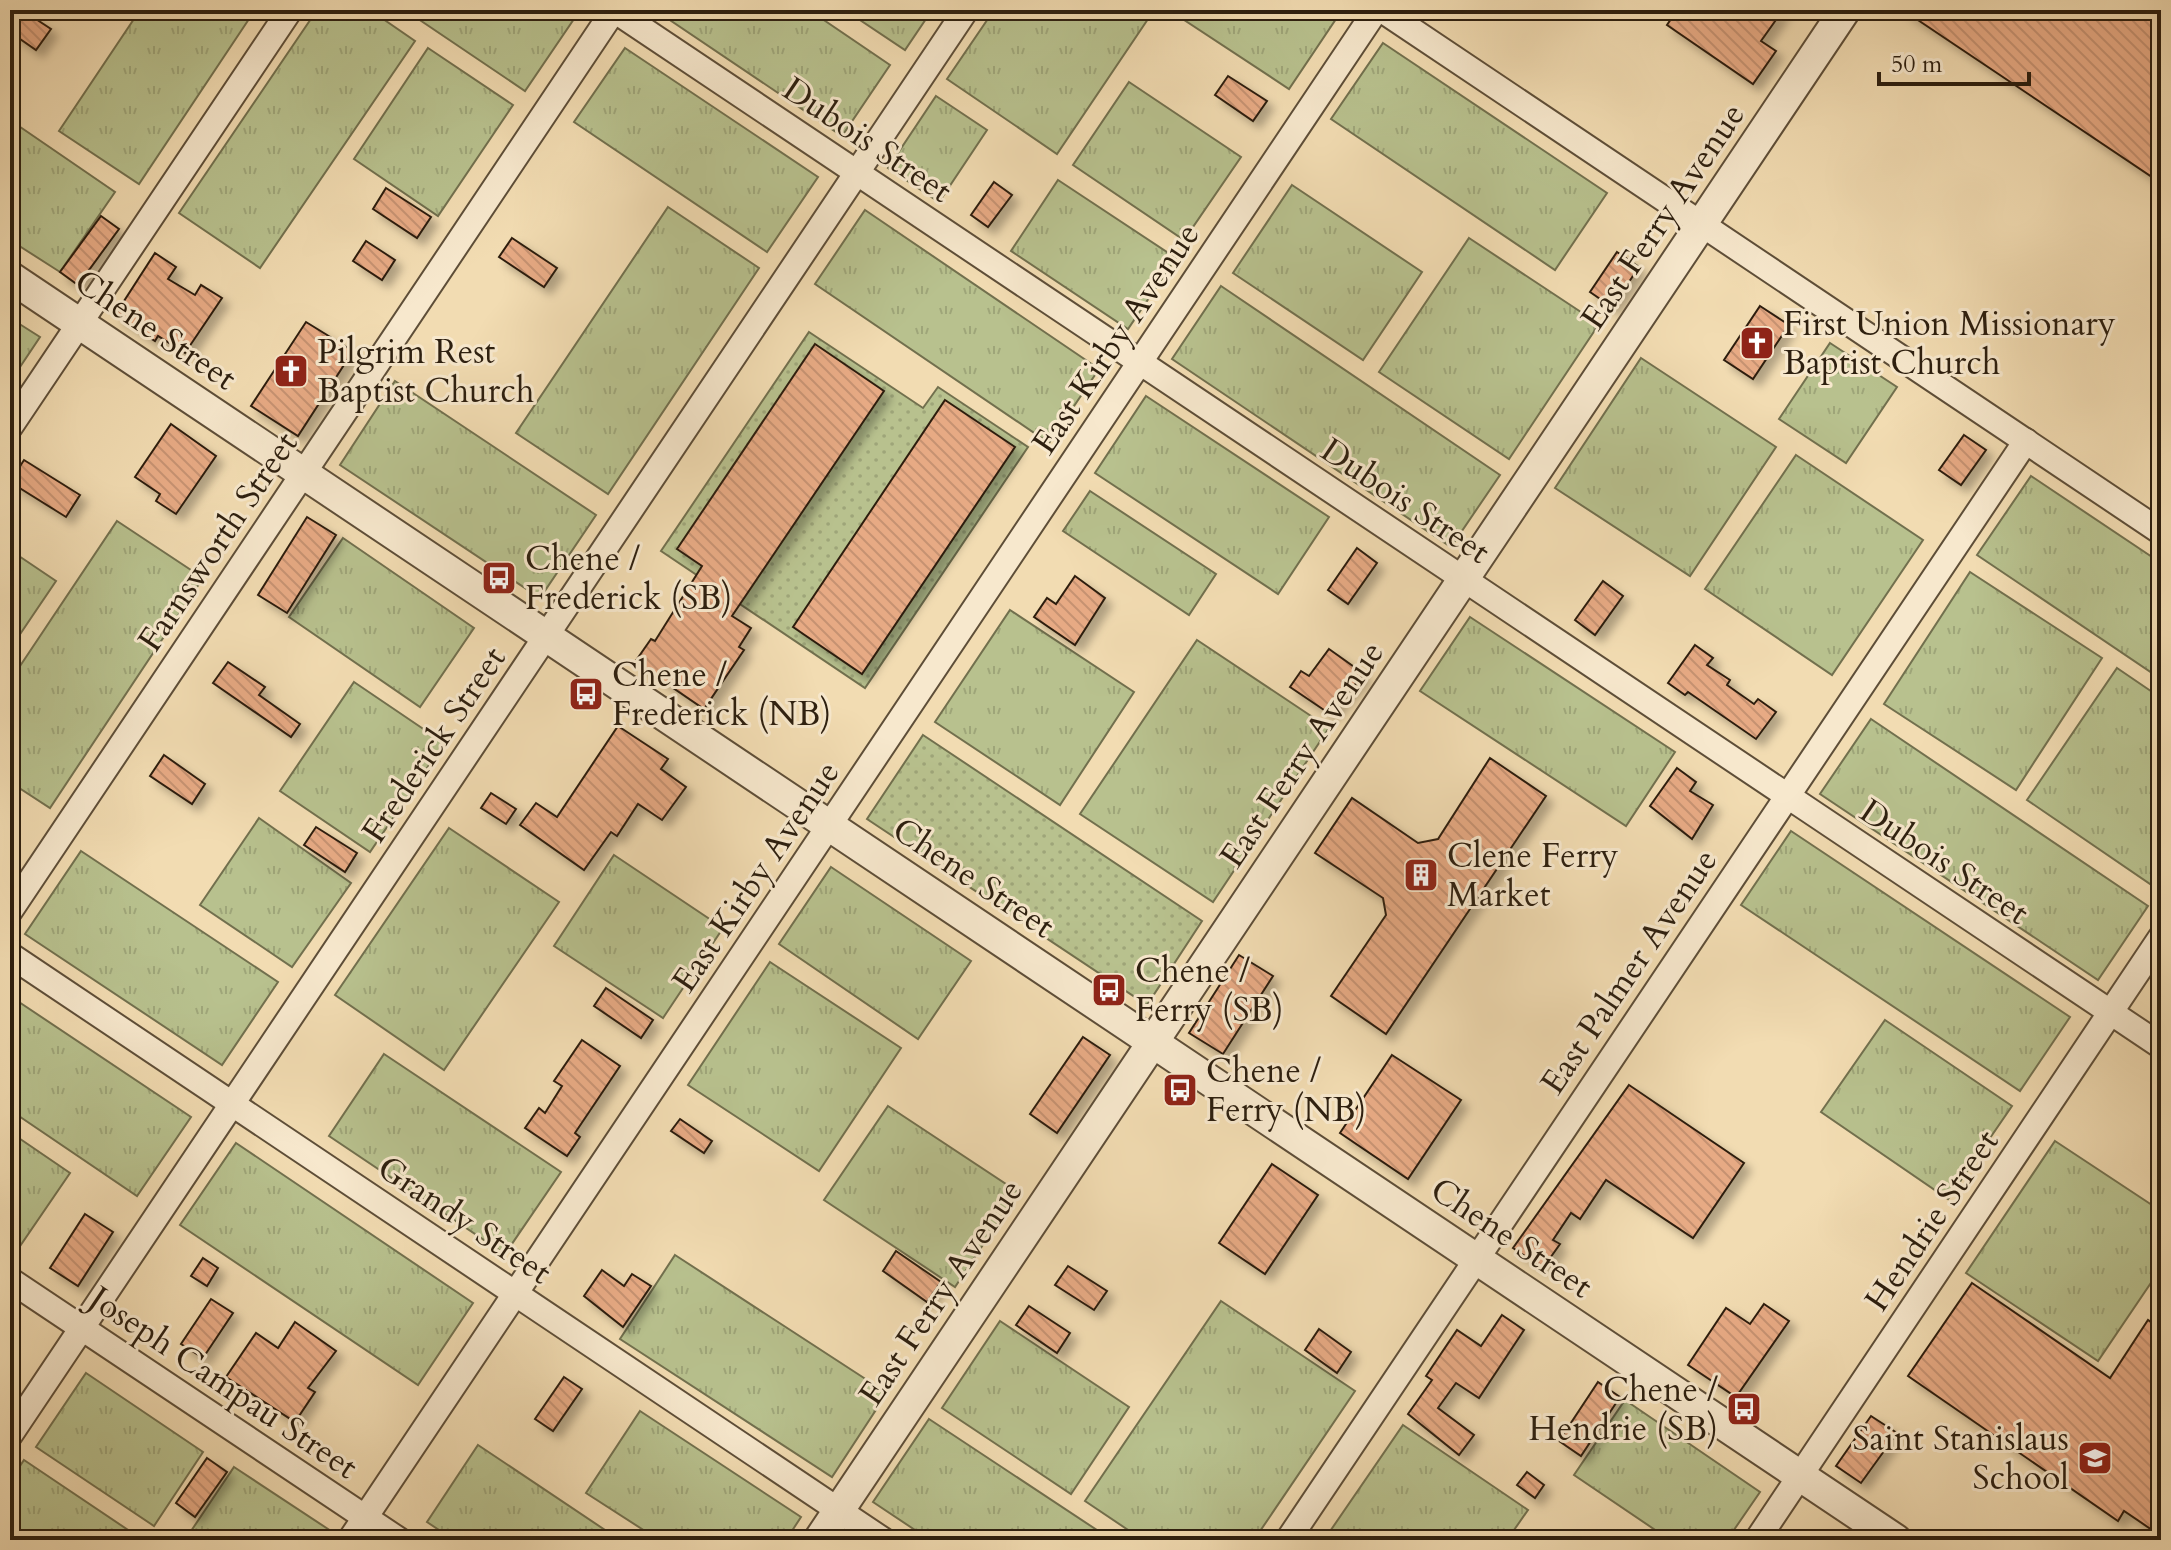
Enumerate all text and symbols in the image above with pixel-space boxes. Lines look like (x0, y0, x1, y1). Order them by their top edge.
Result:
scale bar (1879, 36, 2029, 86)
text: 50 m (1891, 48, 1943, 81)
street label: Dubois Street (774, 66, 961, 213)
street label: East Ferry Avenue (1570, 94, 1756, 339)
street label: East Kirby Avenue (1021, 214, 1210, 463)
street label: Chene Street (66, 259, 246, 401)
place label: First Union Missionary Baptist Church (1783, 301, 2116, 386)
church icon: First Union Missionary Baptist Church (1738, 324, 1776, 362)
place label: Pilgrim Rest Baptist Church (317, 329, 535, 414)
church icon: Pilgrim Rest Baptist Church (272, 352, 310, 390)
street label: Farnsworth Street (127, 423, 308, 660)
street label: Dubois Street (1312, 427, 1499, 574)
place label: Chene / Frederick (SB) (525, 536, 732, 621)
bus stop icon: Chene / Frederick (SB) (480, 559, 518, 597)
street label: East Ferry Avenue (1209, 632, 1395, 877)
street label: Frederick Street (351, 637, 517, 852)
place label: Chene / Frederick (NB) (612, 652, 831, 737)
bus stop icon: Chene / Frederick (NB) (567, 675, 605, 713)
street label: East Kirby Avenue (661, 752, 850, 1001)
street label: Dubois Street (1851, 788, 2038, 935)
street label: Chene Street (884, 807, 1064, 949)
place label: Clene Ferry Market (1447, 833, 1619, 918)
street label: East Palmer Avenue (1530, 840, 1728, 1103)
building icon: Clene Ferry Market (1402, 856, 1440, 894)
place label: Chene / Ferry (SB) (1135, 948, 1283, 1033)
bus stop icon: Chene / Ferry (SB) (1090, 971, 1128, 1009)
place label: Chene / Ferry (NB) (1206, 1048, 1366, 1133)
bus stop icon: Chene / Ferry (NB) (1161, 1071, 1199, 1109)
street label: Hendrie Street (1854, 1121, 2010, 1320)
street label: Grandy Street (369, 1145, 561, 1295)
street label: Chene Street (1422, 1167, 1602, 1309)
street label: East Ferry Avenue (848, 1170, 1034, 1415)
street label: Joseph Campau Street (76, 1273, 367, 1490)
place label: Chene / Hendrie (SB) (1528, 1367, 1718, 1452)
bus stop icon: Chene / Hendrie (SB) (1725, 1390, 1763, 1428)
place label: Saint Stanislaus School (1852, 1416, 2069, 1501)
school or university icon: Saint Stanislaus School (2076, 1439, 2114, 1477)

